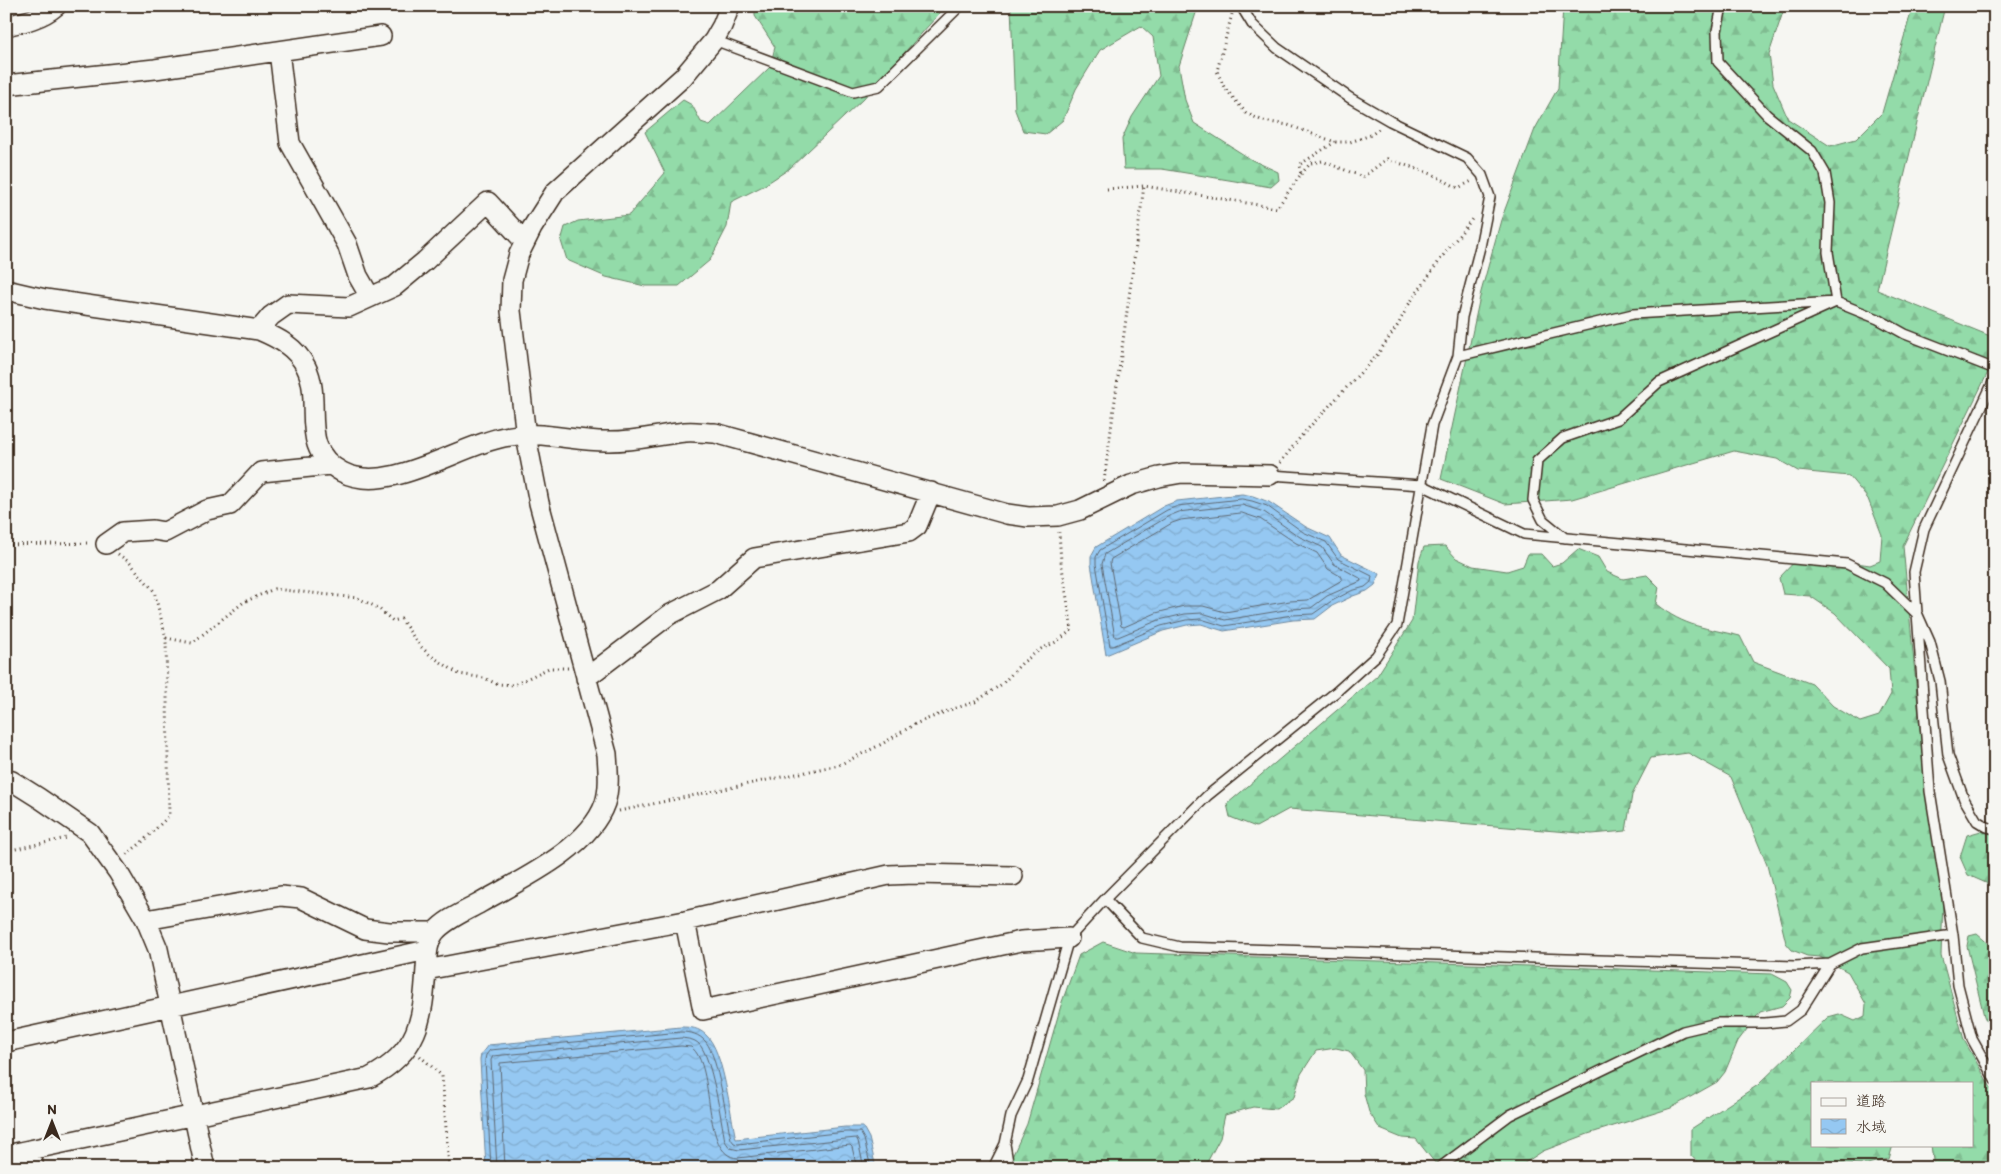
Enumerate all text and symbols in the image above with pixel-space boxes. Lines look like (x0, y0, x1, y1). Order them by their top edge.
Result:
legend (1811, 1082, 1974, 1146)
text: 道路 (1856, 1092, 1886, 1110)
north arrow (28, 1096, 78, 1146)
text: N (47, 1101, 57, 1118)
text: 水域 (1856, 1118, 1886, 1136)

